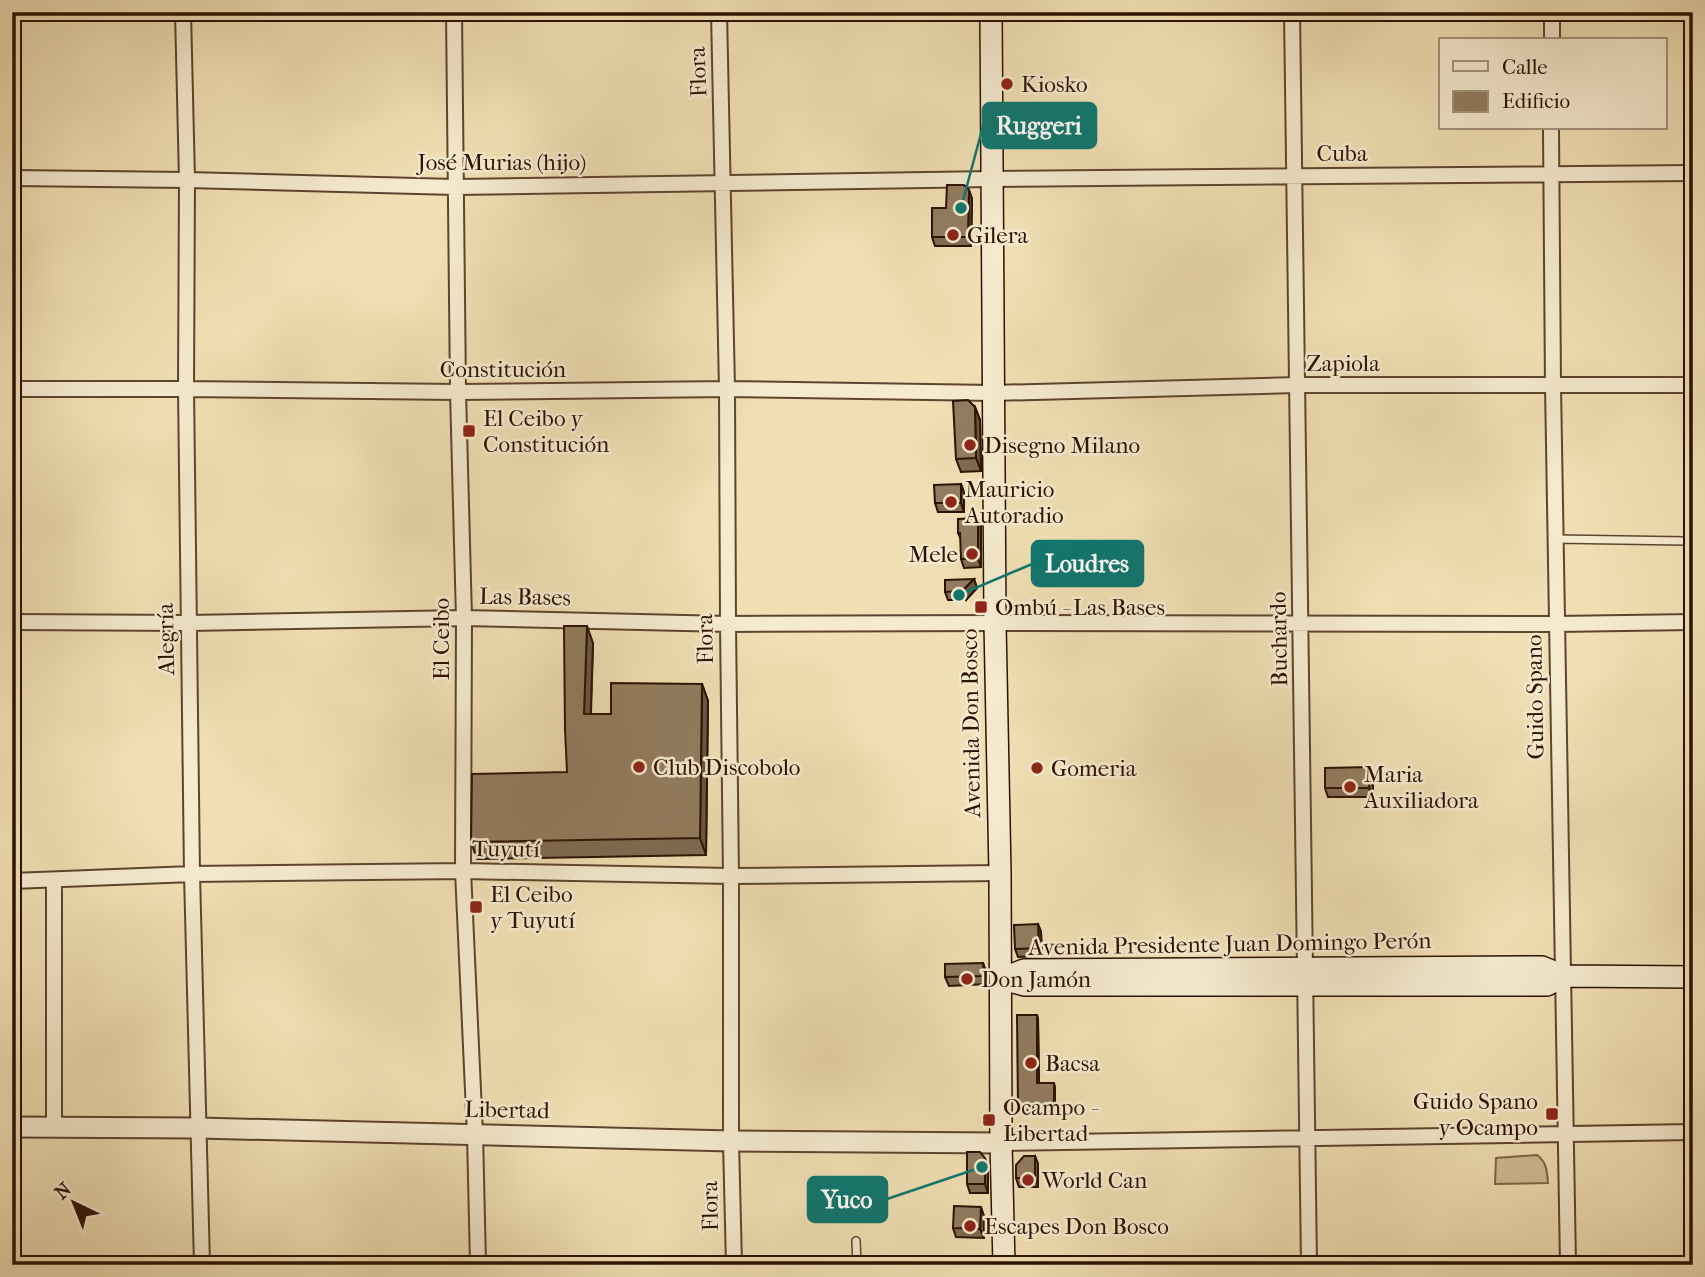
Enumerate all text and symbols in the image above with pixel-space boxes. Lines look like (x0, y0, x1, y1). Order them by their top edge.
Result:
legend (1439, 38, 1666, 130)
street label: Flora (684, 46, 712, 98)
text: Calle (1502, 55, 1548, 79)
place label: Kiosko (1021, 71, 1088, 98)
marker: Kiosko (999, 76, 1015, 92)
text: Edificio (1502, 89, 1570, 113)
callout: Ruggeri (983, 103, 1096, 148)
text: Ruggeri (996, 112, 1083, 140)
street label: Cuba (1316, 140, 1368, 167)
street label: José Murias (hijo) (416, 149, 587, 176)
place label: Gilera (967, 222, 1028, 249)
marker: Gilera (945, 227, 961, 243)
street label: Zapiola (1306, 350, 1380, 377)
street label: Constitución (440, 356, 567, 383)
place label: El Ceibo y Constitución (483, 405, 610, 458)
marker: El Ceibo y Constitución (461, 423, 477, 439)
place label: Disegno Milano (984, 432, 1140, 459)
marker: Disegno Milano (962, 437, 978, 453)
place label: Mauricio Autoradio (964, 476, 1064, 529)
marker: Mauricio Autoradio (943, 494, 959, 510)
place label: Mele (908, 541, 958, 568)
callout: Loudres (1032, 541, 1143, 586)
marker: Mele (964, 546, 980, 562)
text: Loudres (1045, 550, 1129, 578)
street label: Las Bases (479, 583, 571, 611)
street label: Buchardo (1265, 591, 1293, 687)
place label: Ombú - Las Bases (995, 594, 1165, 621)
street label: El Ceibo (428, 598, 455, 680)
marker: Ombú - Las Bases (973, 599, 989, 615)
street label: Alegría (152, 602, 180, 676)
street label: Flora (691, 613, 719, 665)
street label: Avenida Don Bosco (956, 628, 986, 819)
street label: Guido Spano (1520, 634, 1550, 760)
place label: Club Discobolo (653, 754, 801, 781)
place label: Gomeria (1051, 755, 1137, 782)
marker: Club Discobolo (631, 759, 647, 775)
marker: Gomeria (1029, 760, 1045, 776)
place label: Maria Auxiliadora (1363, 761, 1479, 814)
marker: Maria Auxiliadora (1342, 779, 1358, 795)
street label: Tuyutí (472, 835, 540, 863)
place label: El Ceibo y Tuyutí (490, 881, 575, 934)
marker: El Ceibo y Tuyutí (468, 899, 484, 915)
street label: Avenida Presidente Juan Domingo Perón (1027, 927, 1432, 961)
place label: Don Jamón (981, 966, 1092, 993)
marker: Don Jamón (959, 971, 975, 987)
place label: Bacsa (1045, 1050, 1100, 1077)
marker: Bacsa (1023, 1055, 1039, 1071)
place label: Guido Spano y Ocampo (1413, 1088, 1538, 1141)
place label: Ocampo - Libertad (1003, 1094, 1099, 1147)
street label: Libertad (464, 1096, 550, 1124)
marker: Guido Spano y Ocampo (1544, 1106, 1560, 1122)
marker: Ocampo - Libertad (981, 1112, 997, 1128)
place label: World Can (1041, 1167, 1148, 1194)
north arrow (38, 1168, 108, 1238)
marker: World Can (1020, 1172, 1036, 1188)
callout: Yuco (808, 1177, 887, 1222)
text: N (50, 1178, 76, 1204)
street label: Flora (696, 1180, 724, 1232)
text: Yuco (820, 1186, 872, 1214)
place label: Escapes Don Bosco (984, 1213, 1169, 1240)
marker: Escapes Don Bosco (962, 1218, 978, 1234)

